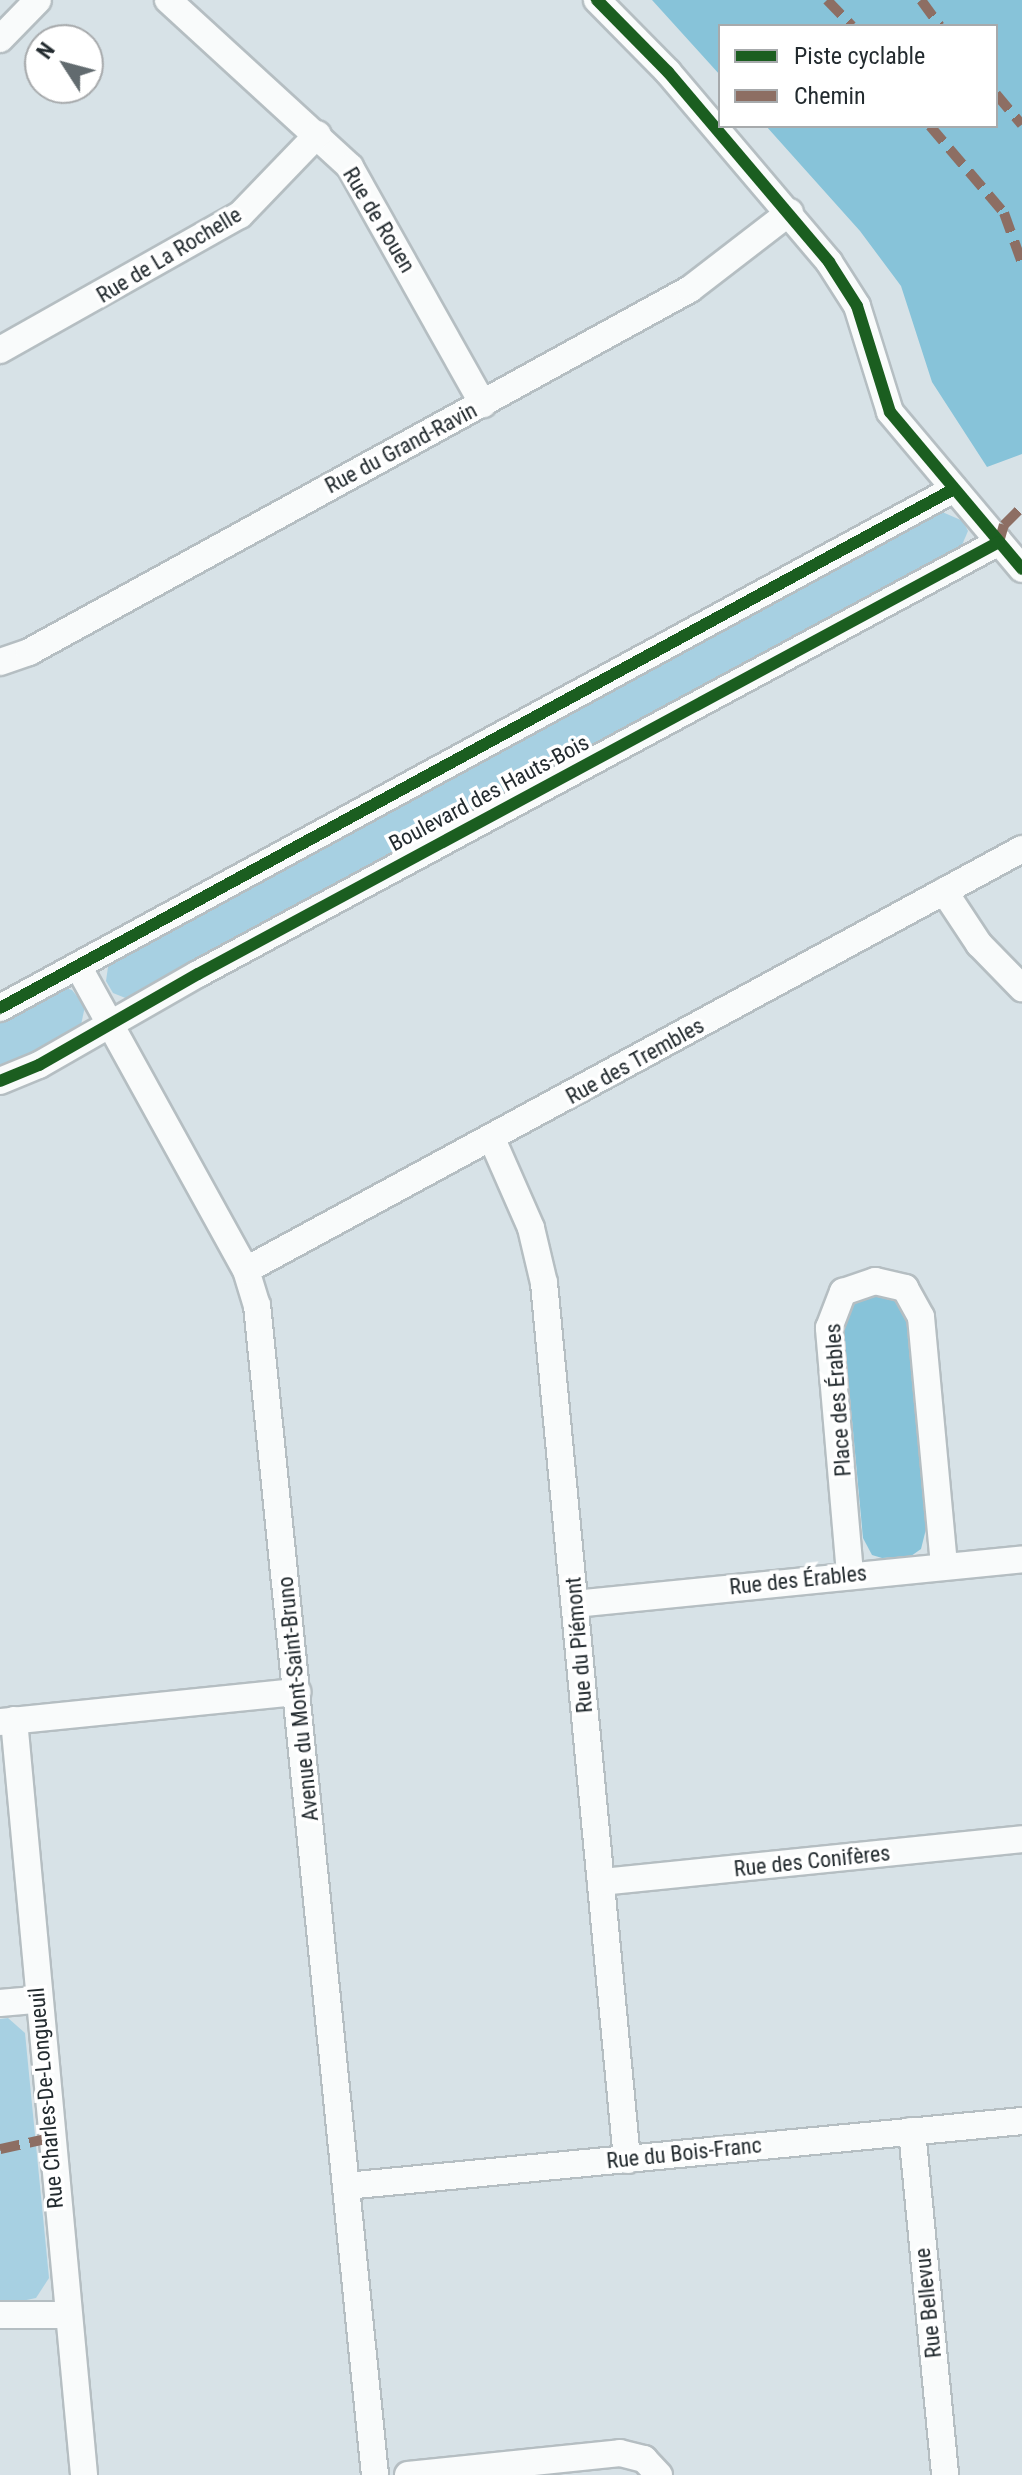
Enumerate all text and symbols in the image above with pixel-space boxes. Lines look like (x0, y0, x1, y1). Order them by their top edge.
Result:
north arrow (24, 24, 104, 104)
legend (718, 24, 998, 128)
text: N (32, 38, 60, 64)
text: Piste cyclable (794, 42, 925, 70)
text: Chemin (794, 82, 866, 110)
street label: Rue de Rouen (337, 163, 421, 277)
street label: Rue de La Rochelle (92, 201, 246, 309)
street label: Rue du Grand-Ravin (321, 397, 481, 499)
street label: Boulevard des Hauts-Bois (385, 729, 593, 857)
street label: Rue des Trembles (561, 1012, 709, 1110)
street label: Place des Érables (819, 1322, 857, 1478)
street label: Rue des Érables (728, 1560, 868, 1600)
street label: Avenue du Mont-Saint-Bruno (272, 1575, 324, 1823)
street label: Rue du Piémont (560, 1576, 598, 1714)
street label: Rue des Conifères (733, 1840, 891, 1882)
street label: Rue Charles-De-Longueuil (23, 1986, 69, 2210)
street label: Rue du Bois-Franc (605, 2132, 763, 2174)
street label: Rue Bellevue (909, 2247, 947, 2359)

